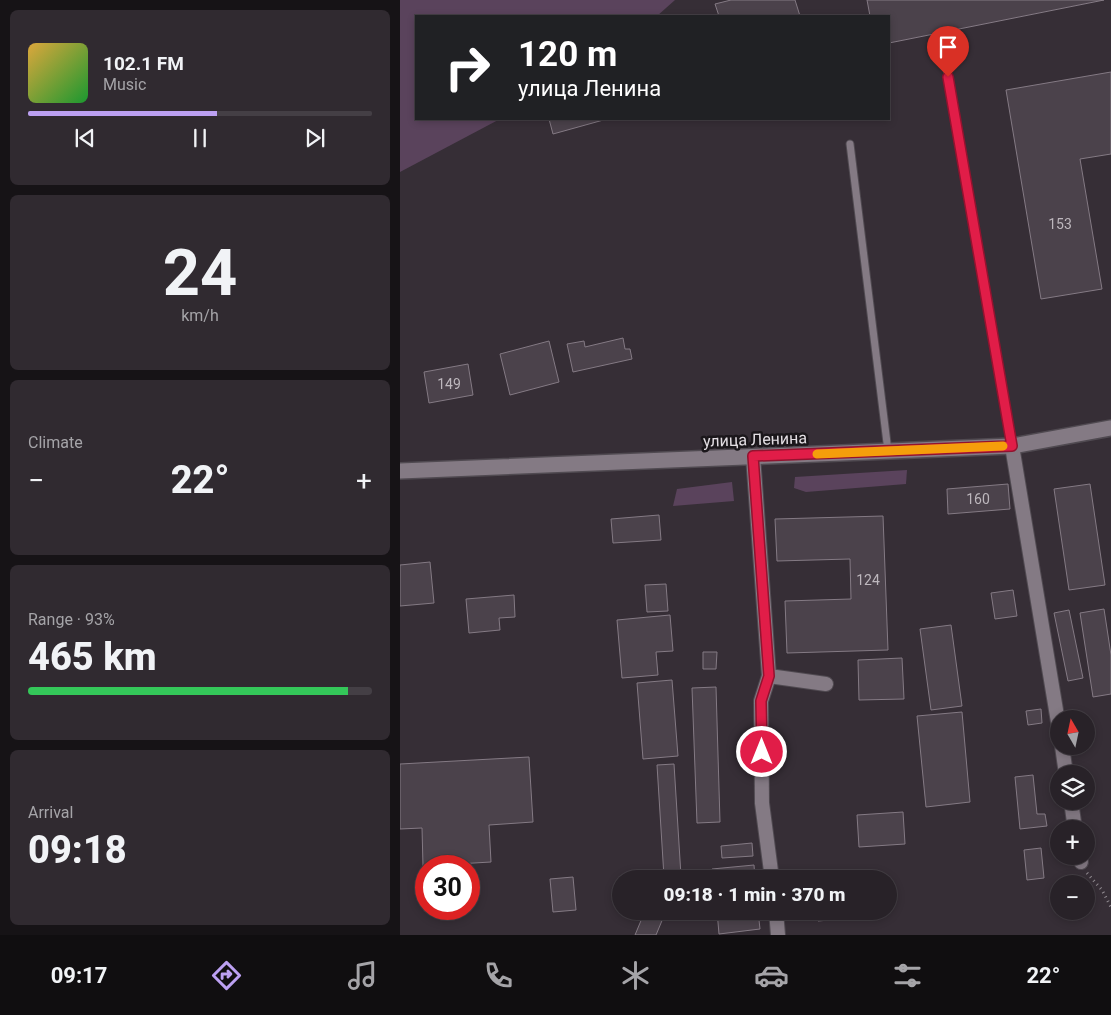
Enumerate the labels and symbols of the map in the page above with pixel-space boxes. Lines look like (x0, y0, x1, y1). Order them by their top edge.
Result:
pin (927, 26, 969, 77)
house number: 153 (1048, 216, 1072, 232)
house number: 149 (437, 376, 461, 392)
street label: улица Ленина (703, 428, 807, 451)
house number: 160 (966, 491, 990, 507)
house number: 124 (856, 572, 880, 588)
north arrow (1050, 710, 1095, 755)
position arrow (735, 725, 787, 777)
speed limit sign: 30 (415, 855, 480, 920)

